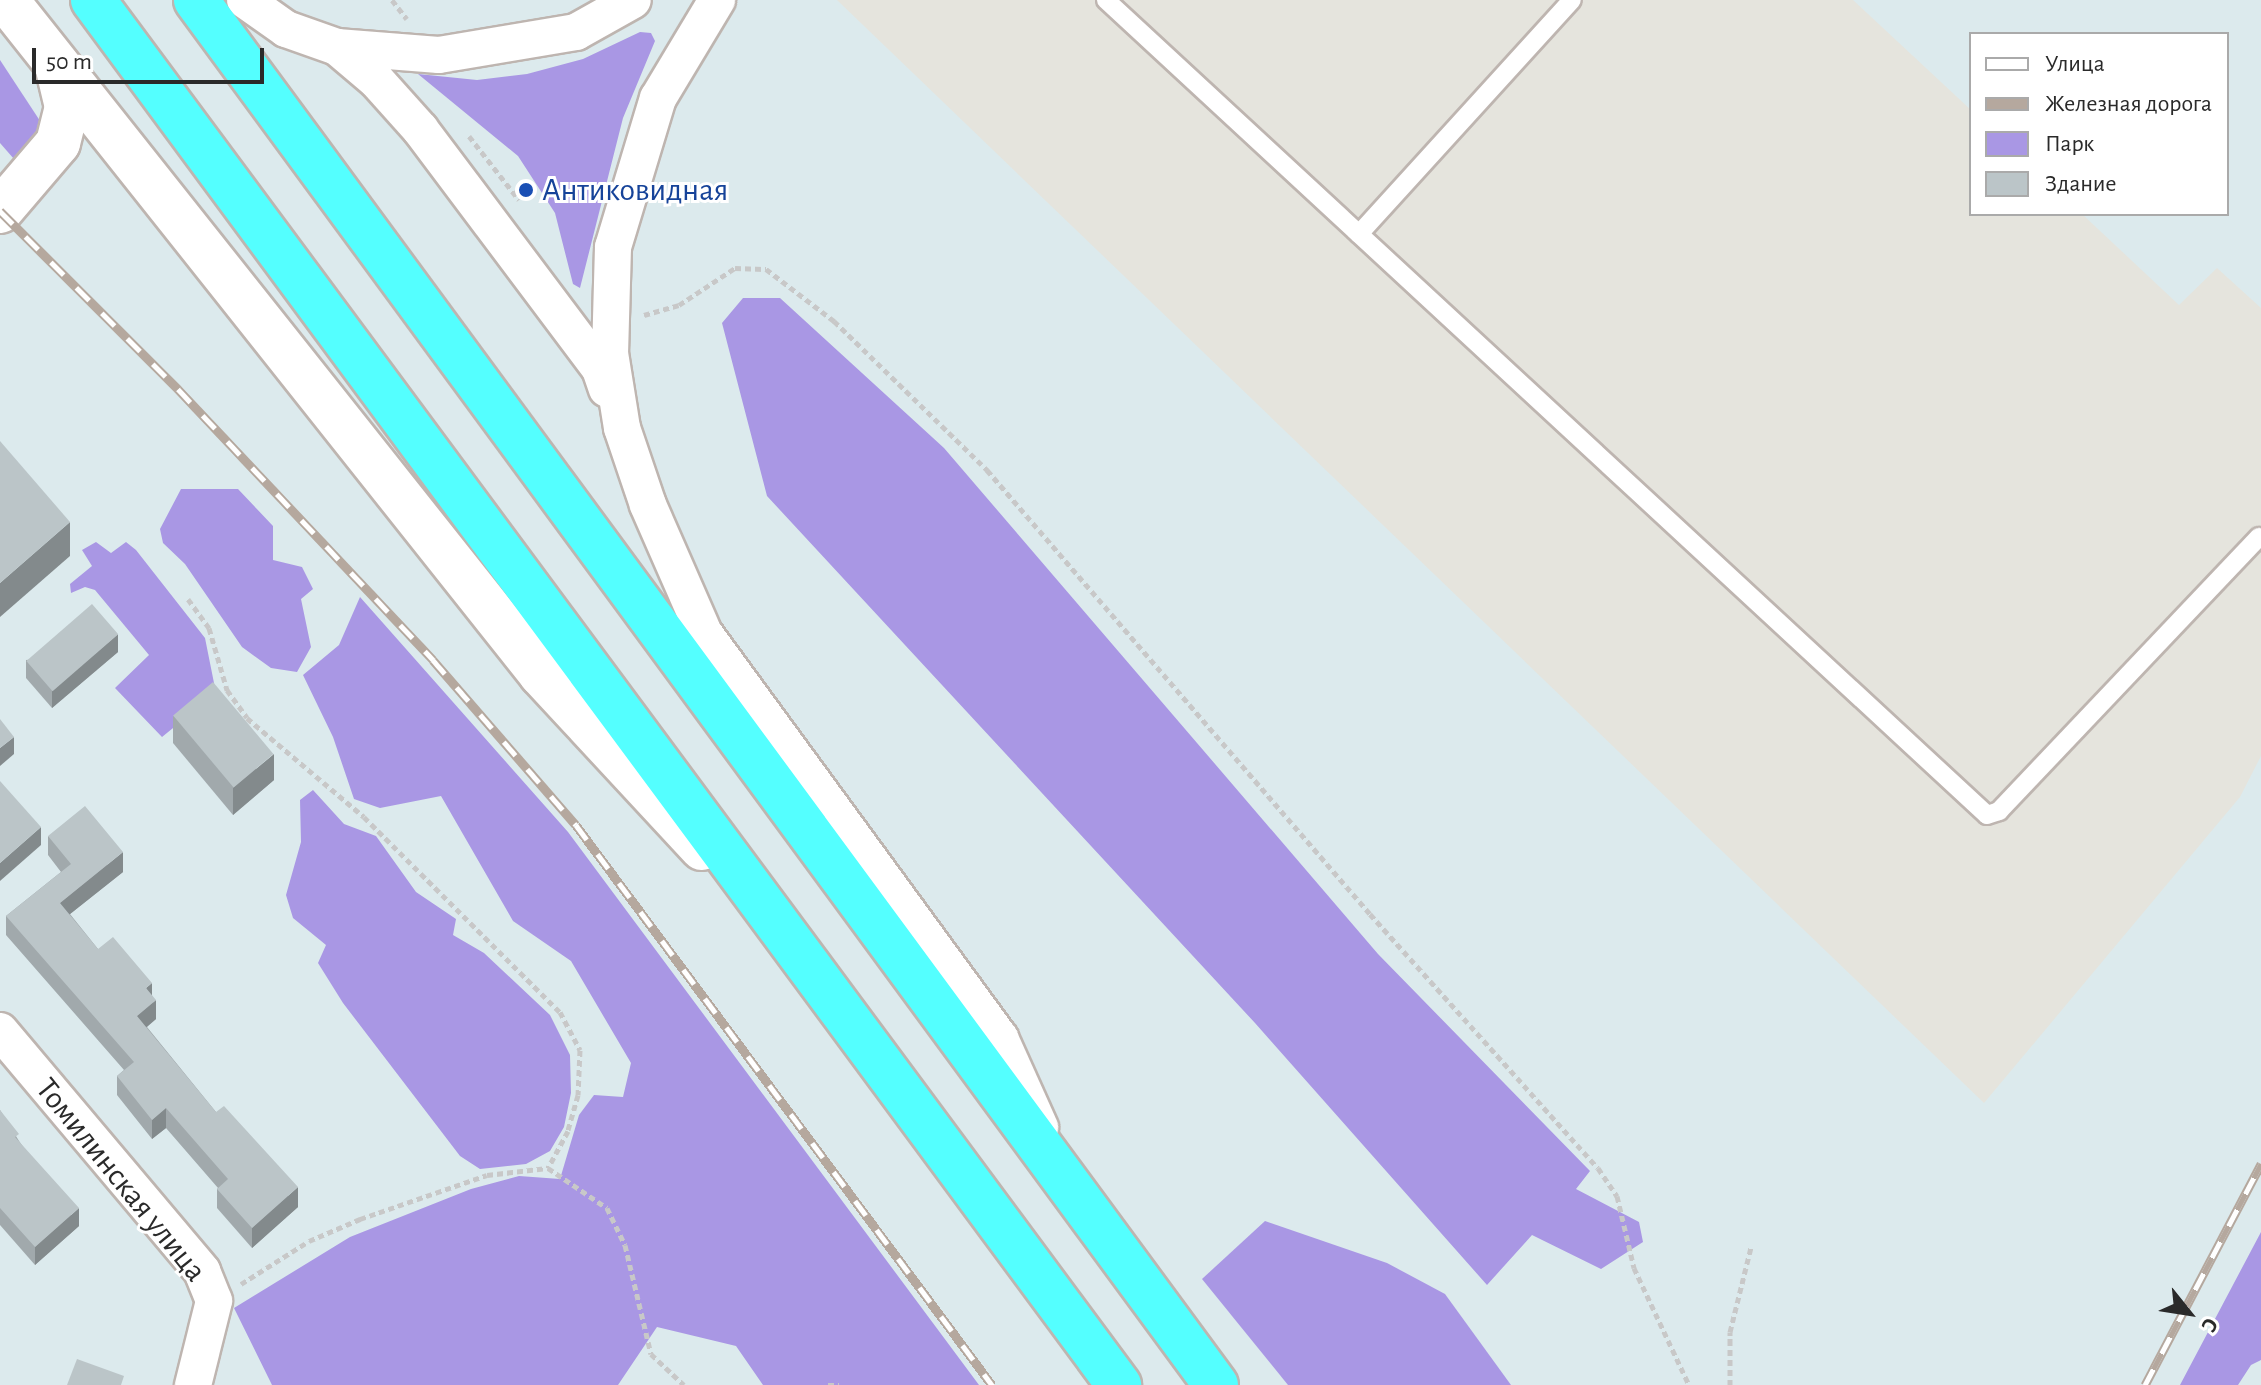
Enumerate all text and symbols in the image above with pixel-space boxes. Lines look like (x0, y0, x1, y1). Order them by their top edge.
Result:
scale bar (36, 32, 268, 82)
legend (1969, 32, 2229, 216)
text: 50 m (46, 50, 92, 74)
text: Улица (2045, 52, 2105, 76)
text: Железная дорога (2045, 92, 2212, 116)
text: Парк (2045, 132, 2094, 156)
place label: Антиковидная (542, 171, 728, 209)
text: Здание (2045, 172, 2116, 196)
marker: Антиковидная (517, 181, 535, 199)
street label: Томилинская улица (27, 1071, 215, 1289)
north arrow (2149, 1273, 2229, 1353)
text: С (2197, 1314, 2222, 1336)

